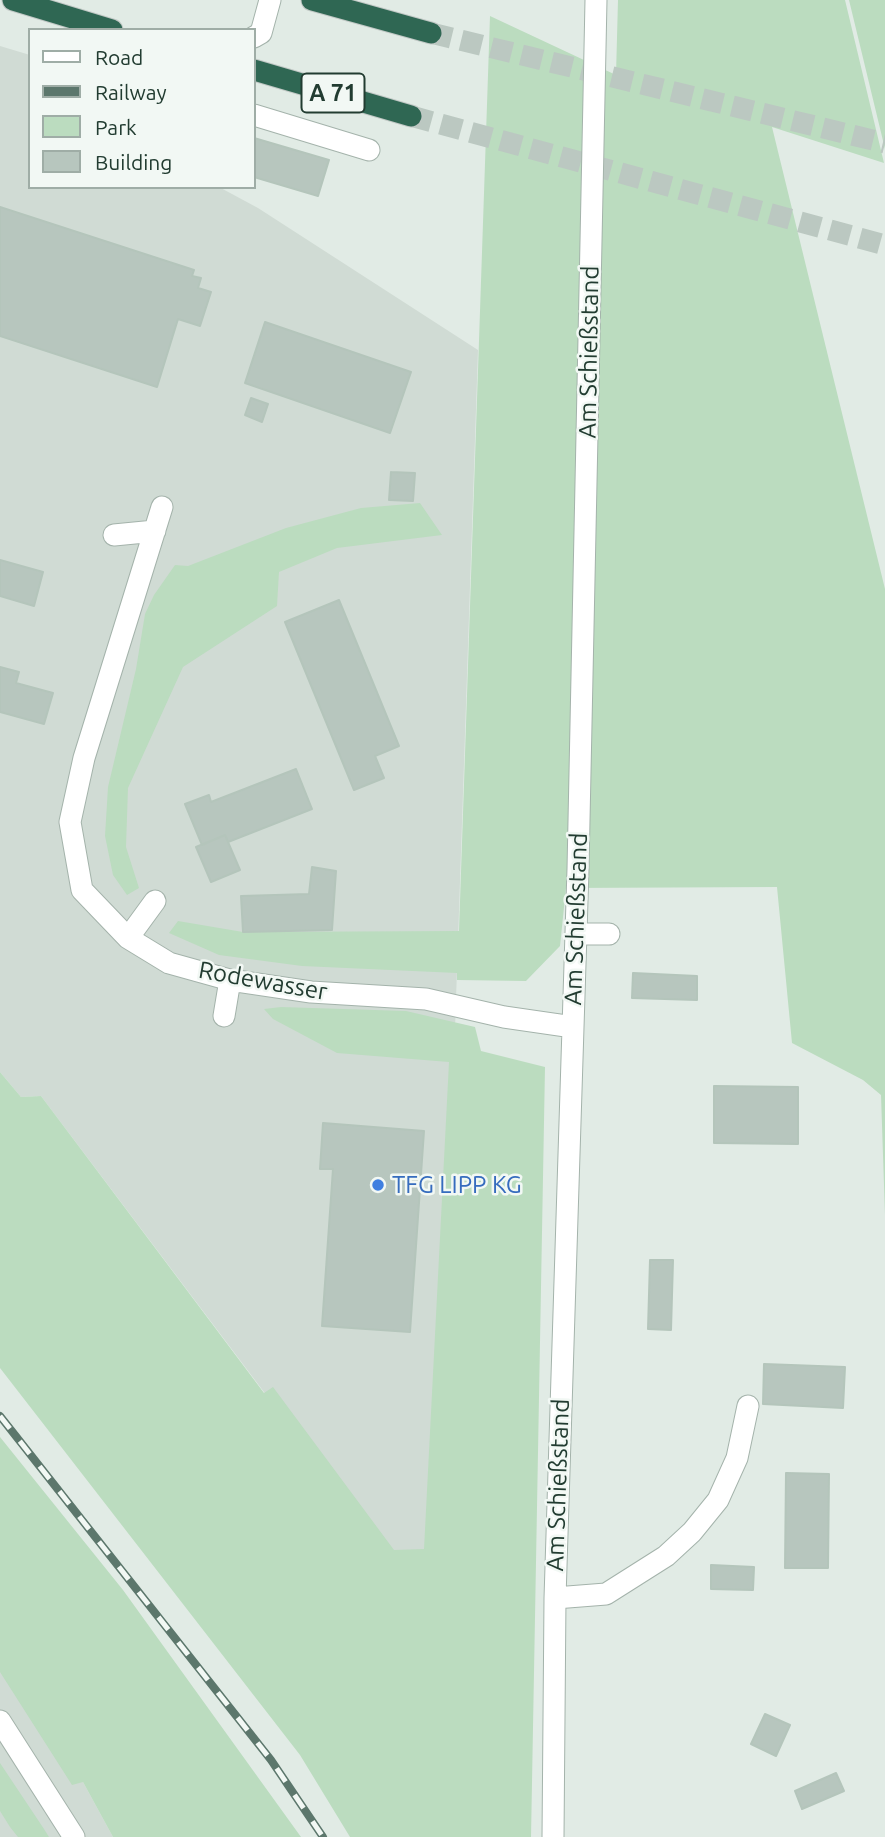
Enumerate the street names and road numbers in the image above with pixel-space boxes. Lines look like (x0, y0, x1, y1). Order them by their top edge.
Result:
road number: A 71 (302, 74, 364, 113)
street label: Am Schießstand (573, 265, 605, 439)
street label: Am Schießstand (559, 832, 593, 1006)
street label: Rodewasser (196, 956, 330, 1006)
street label: Am Schießstand (541, 1398, 575, 1572)

